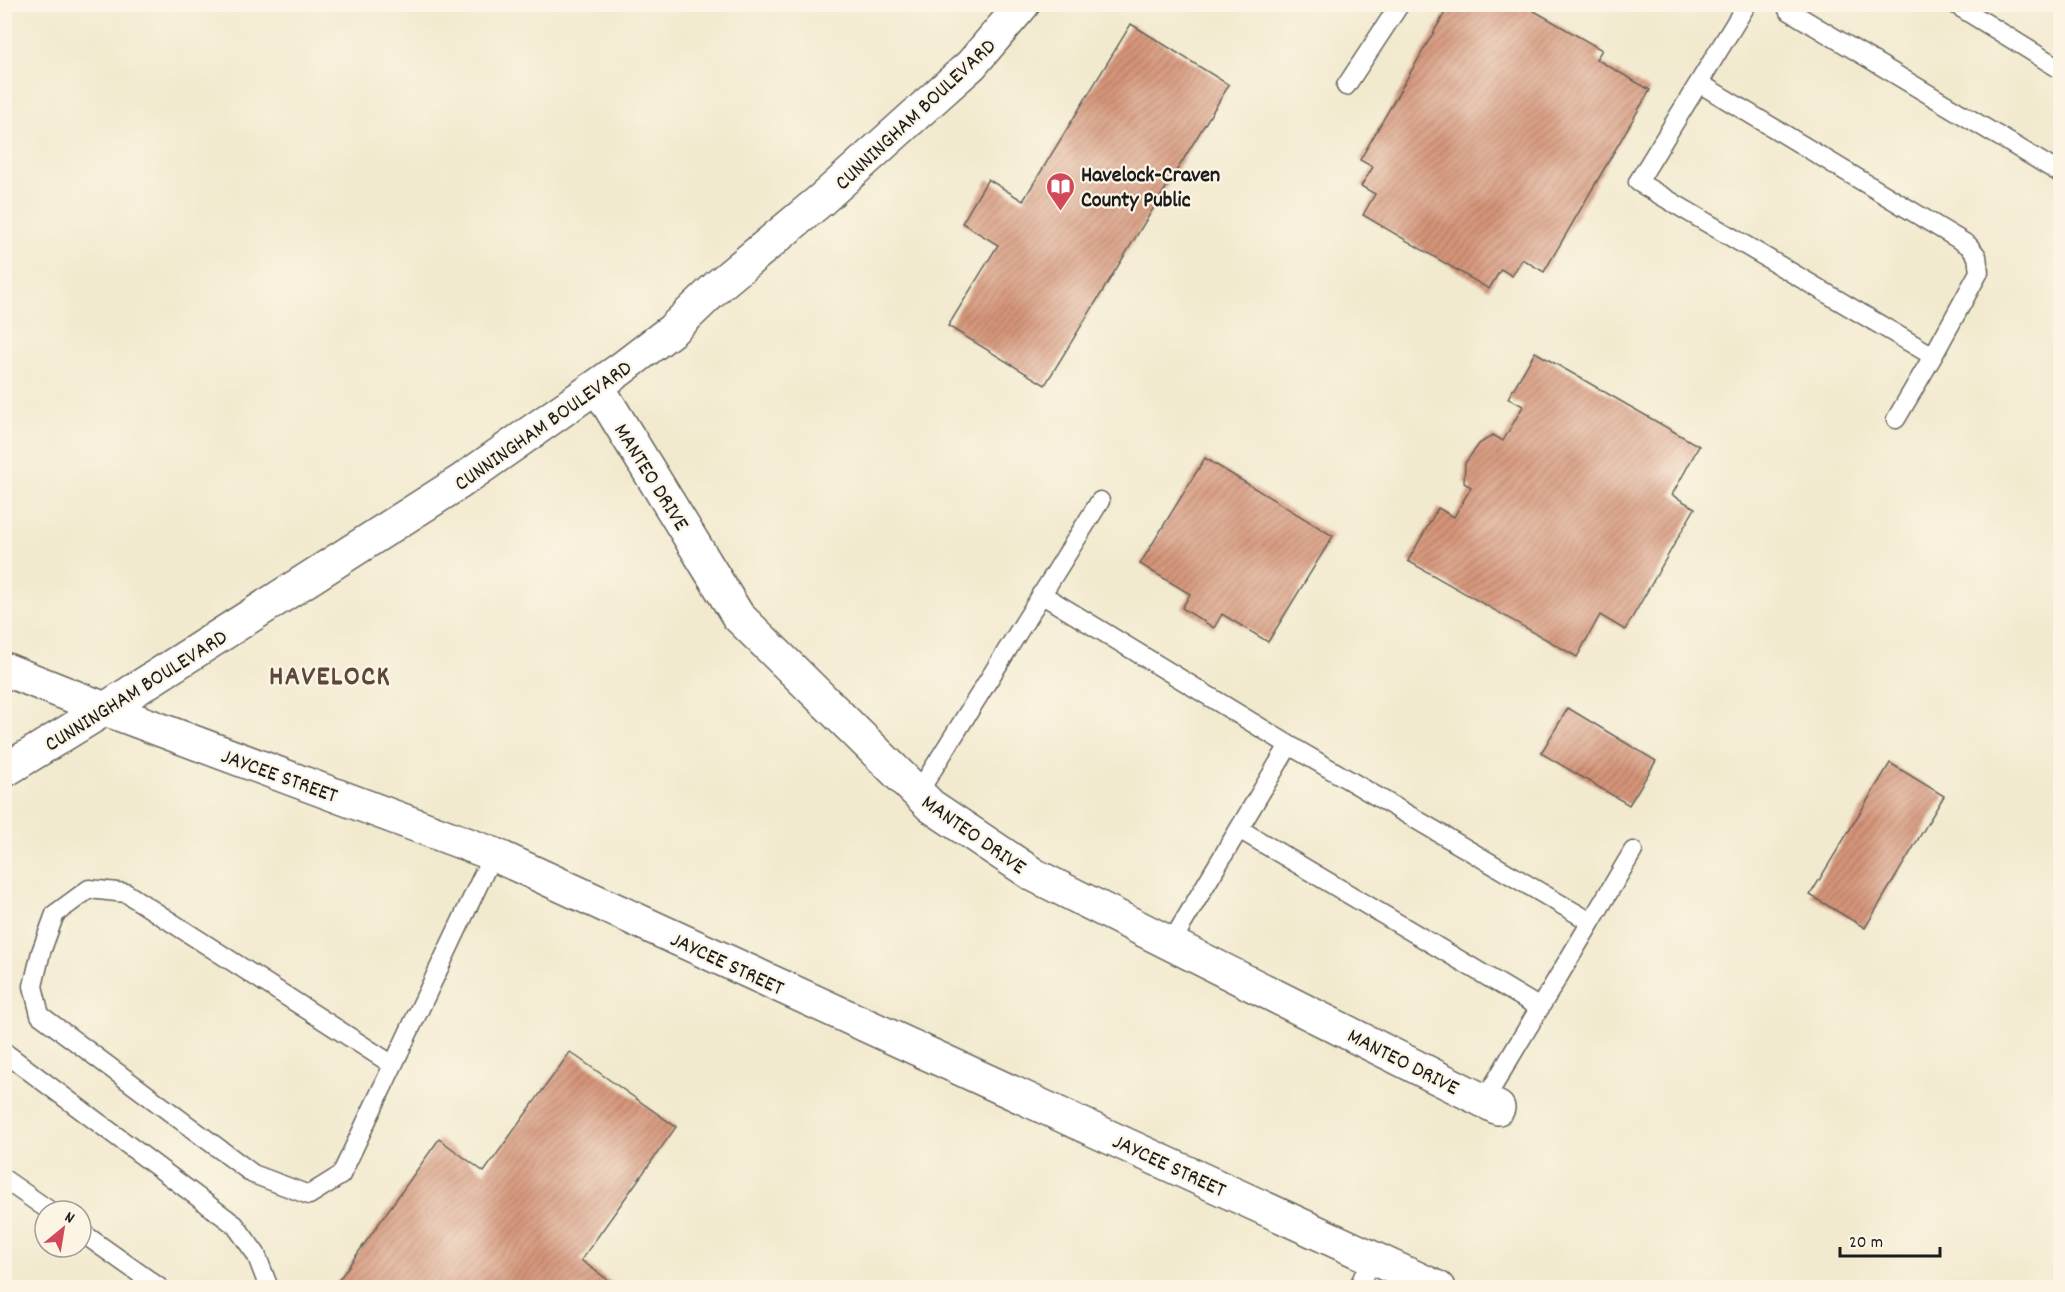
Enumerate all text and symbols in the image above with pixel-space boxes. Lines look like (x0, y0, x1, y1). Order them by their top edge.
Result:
street label: CUNNINGHAM BOULEVARD (829, 32, 1004, 199)
place label: Havelock-Craven County Public (1081, 161, 1220, 217)
library icon: Havelock-Craven County Public (1044, 170, 1076, 212)
street label: CUNNINGHAM BOULEVARD (449, 354, 639, 500)
street label: MANTEO DRIVE (605, 418, 695, 538)
street label: CUNNINGHAM BOULEVARD (39, 623, 234, 761)
district label: HAVELOCK (269, 659, 391, 699)
street label: JAYCEE STREET (216, 742, 342, 813)
street label: MANTEO DRIVE (914, 788, 1032, 883)
street label: JAYCEE STREET (665, 925, 789, 1005)
street label: MANTEO DRIVE (1341, 1022, 1464, 1105)
street label: JAYCEE STREET (1107, 1127, 1231, 1207)
north arrow (33, 1199, 93, 1259)
text: N (60, 1206, 79, 1230)
scale bar (1840, 1220, 1940, 1258)
text: 20 m (1849, 1231, 1883, 1256)

